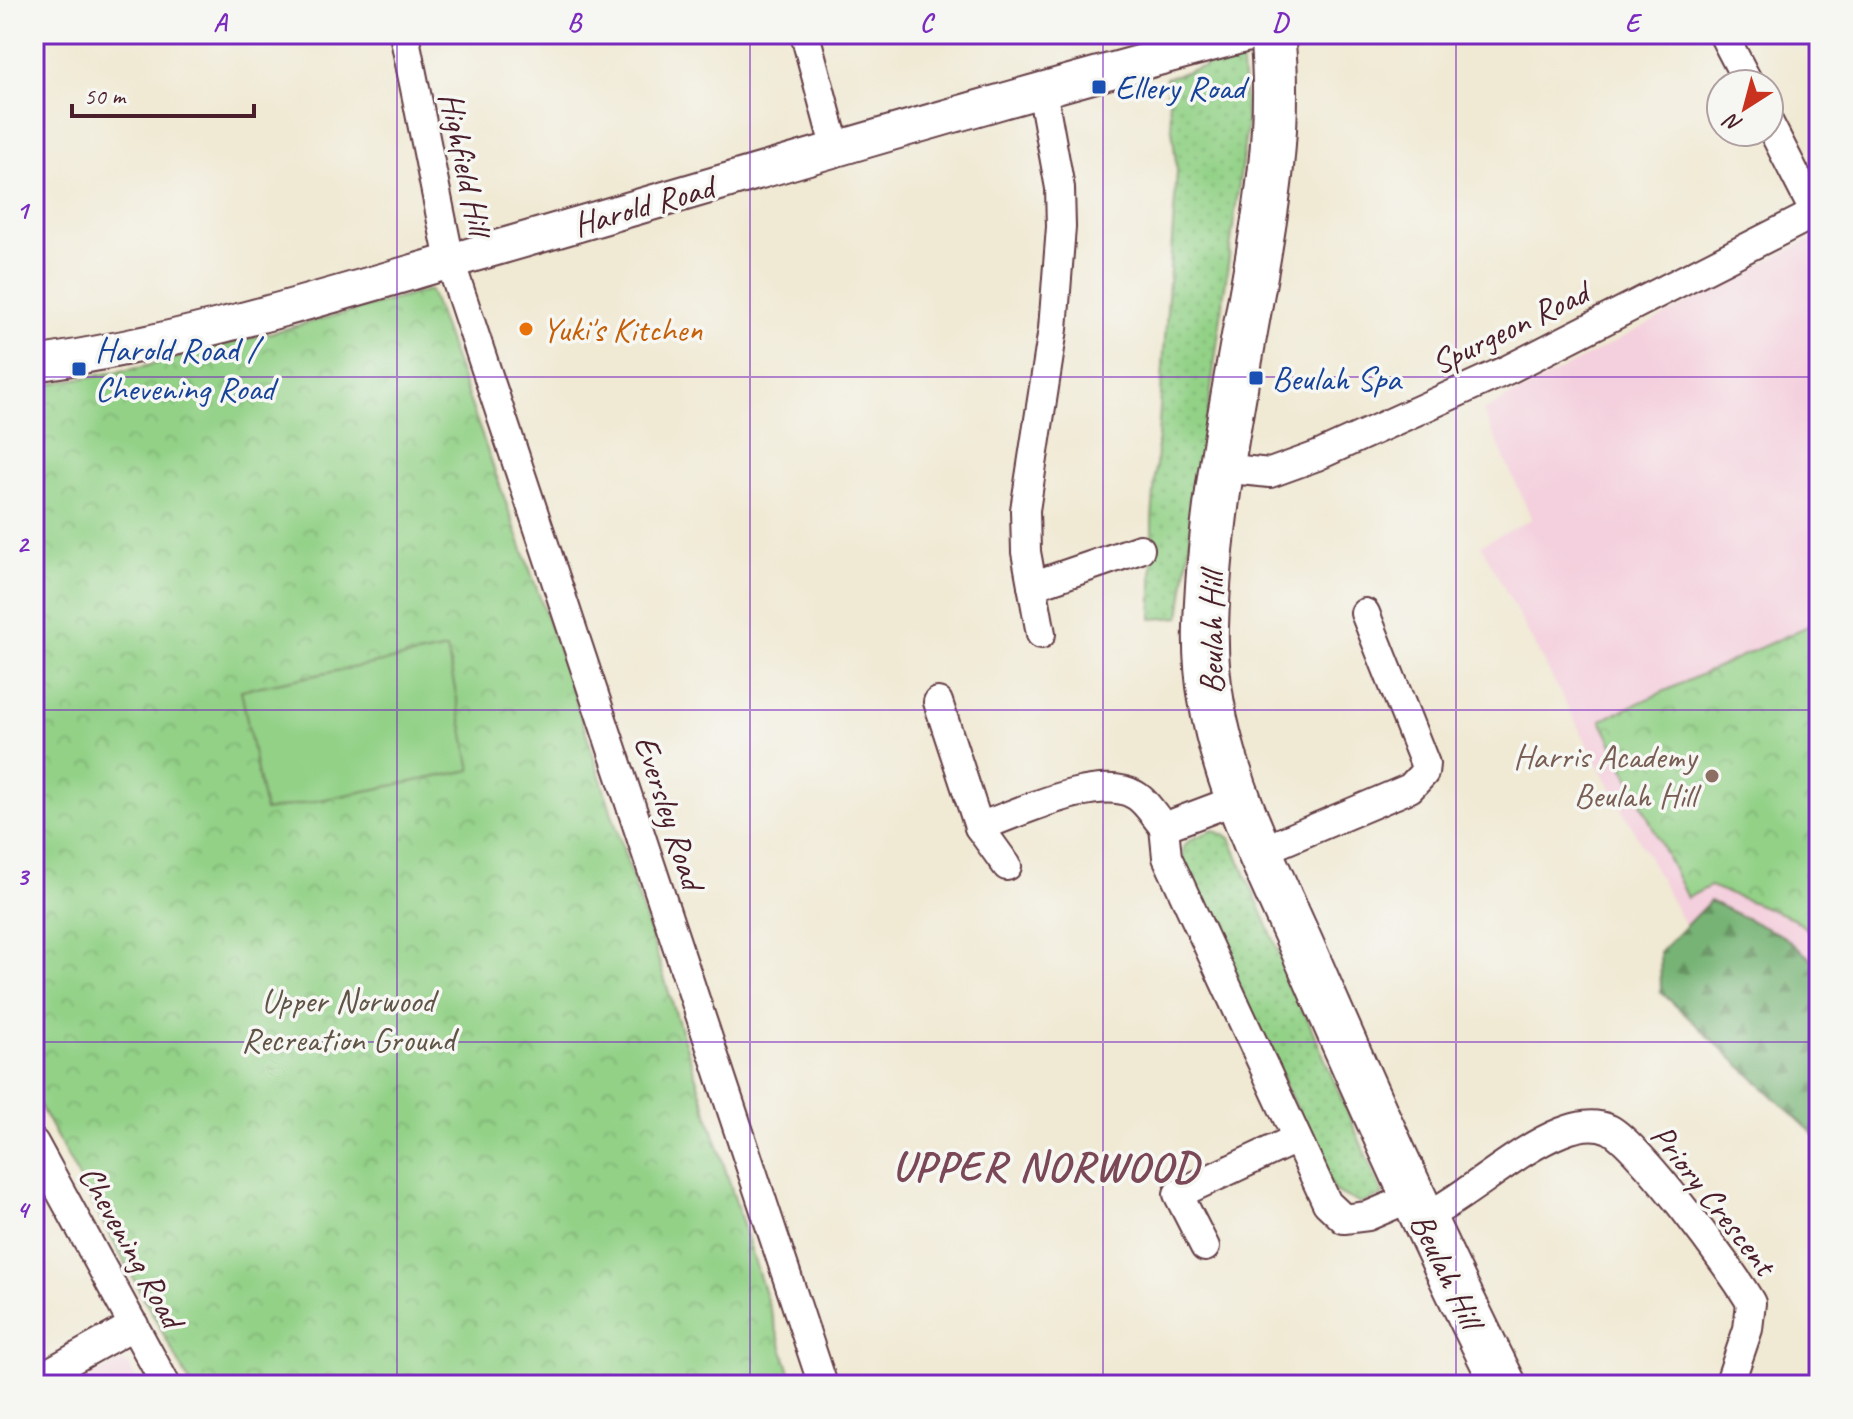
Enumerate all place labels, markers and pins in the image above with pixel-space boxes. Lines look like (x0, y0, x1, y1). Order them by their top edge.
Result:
place label: Ellery Road (1115, 66, 1250, 109)
marker: Ellery Road (1090, 78, 1108, 96)
place label: Yuki's Kitchen (542, 308, 703, 351)
marker: Yuki's Kitchen (517, 320, 535, 338)
place label: Harold Road / Chevening Road (95, 328, 279, 410)
place label: Beulah Spa (1272, 357, 1403, 400)
marker: Harold Road / Chevening Road (70, 360, 88, 378)
marker: Beulah Spa (1247, 369, 1265, 387)
place label: Harris Academy Beulah Hill (1513, 735, 1702, 817)
marker: Harris Academy Beulah Hill (1703, 767, 1721, 785)

